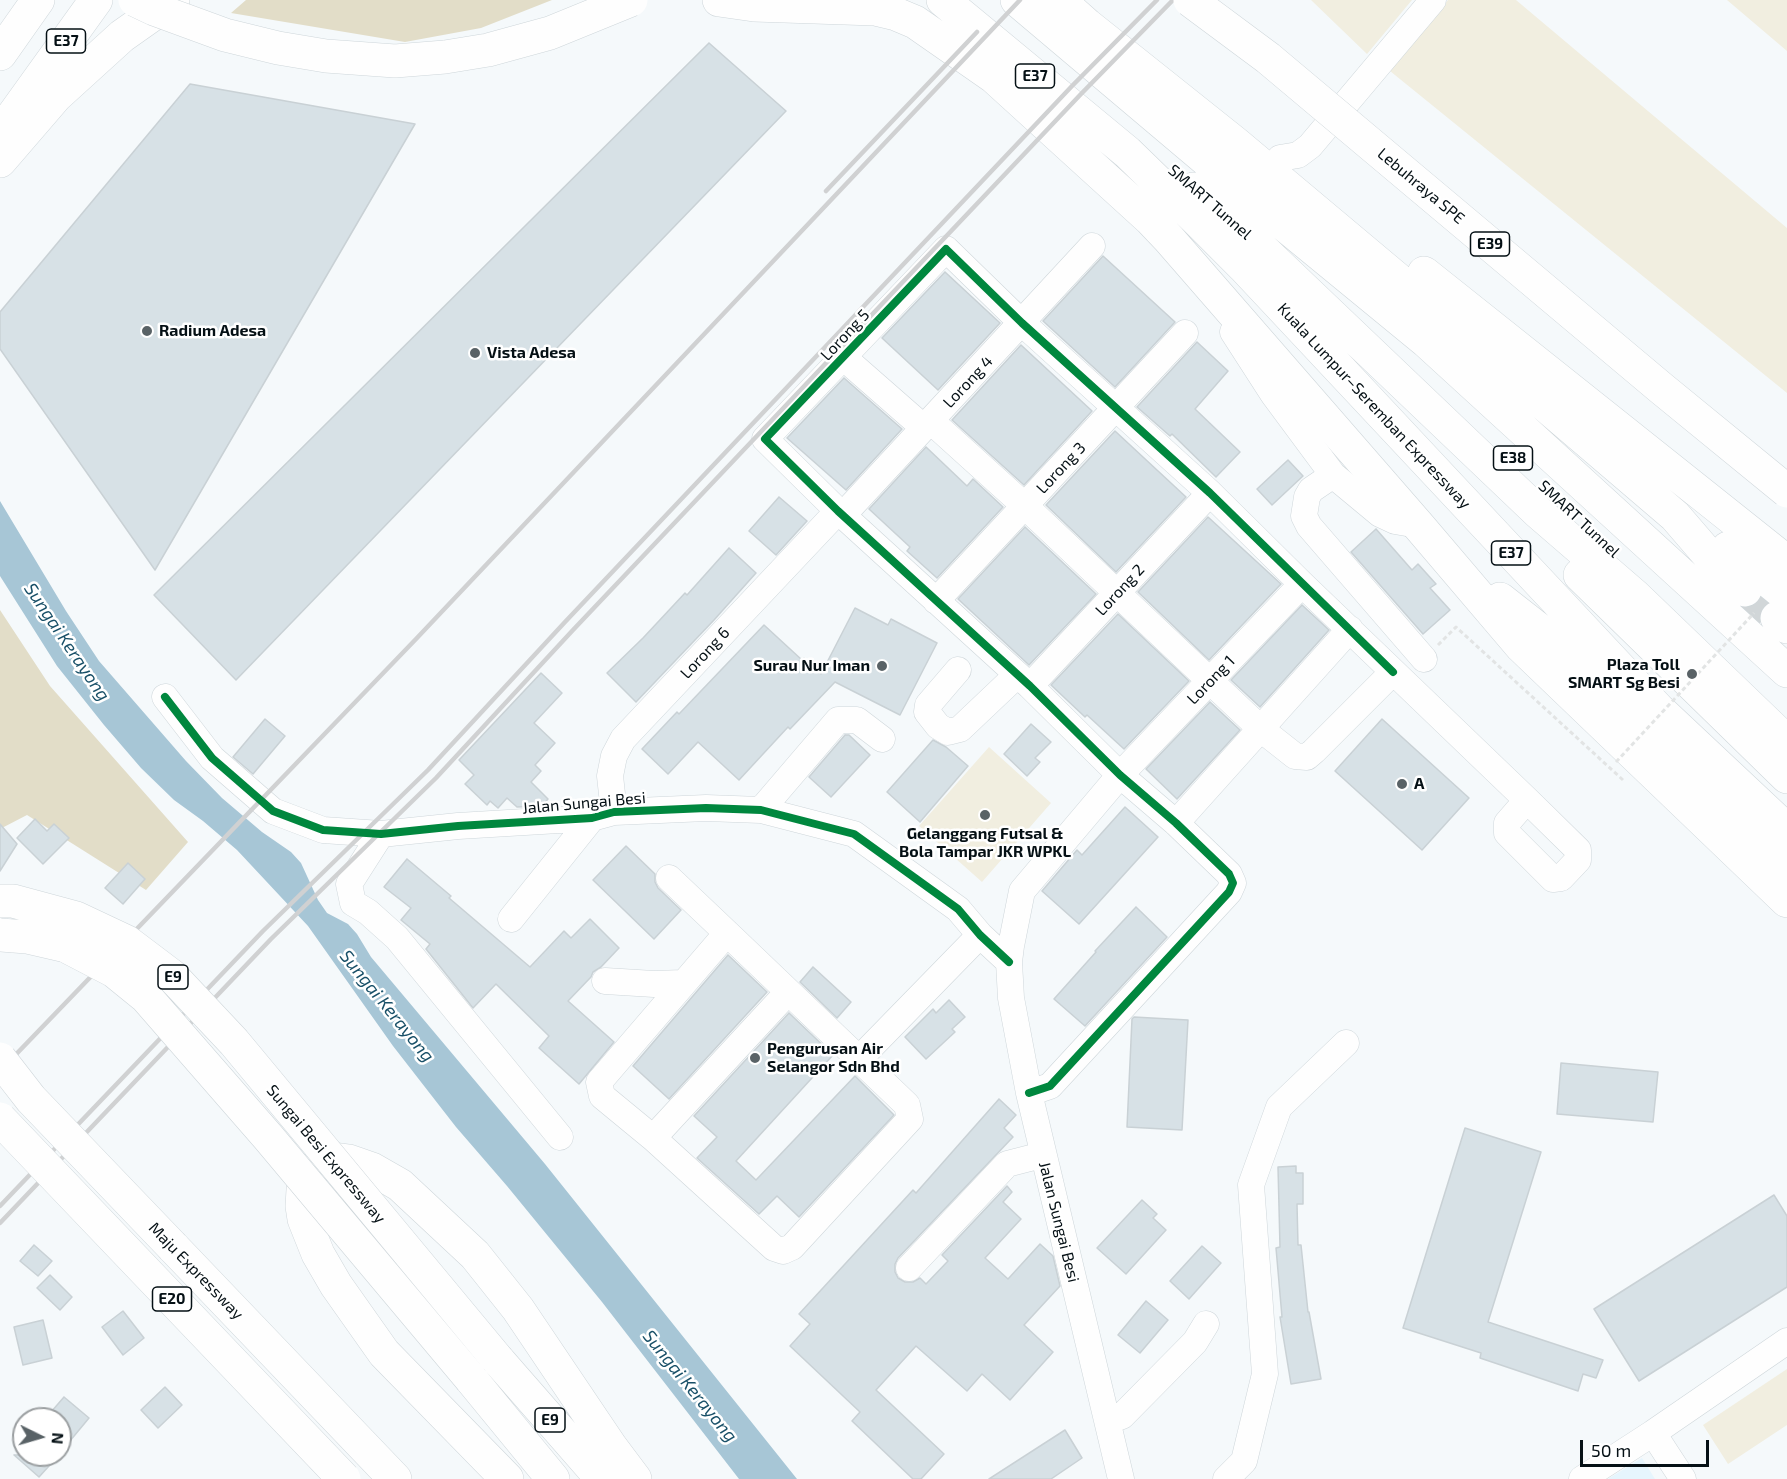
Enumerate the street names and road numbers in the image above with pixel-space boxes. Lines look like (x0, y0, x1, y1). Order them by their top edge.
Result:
road number: E37 (46, 29, 86, 53)
road number: E37 (1016, 64, 1054, 88)
street label: Lebuhraya SPE (1374, 144, 1468, 228)
street label: SMART Tunnel (1164, 160, 1256, 244)
road number: E39 (1470, 232, 1510, 256)
street label: Kuala Lumpur–Seremban Expressway (1273, 299, 1475, 513)
street label: Lorong 5 (817, 305, 873, 365)
street label: Lorong 4 (939, 352, 997, 412)
street label: Lorong 3 (1032, 438, 1090, 498)
road number: E38 (1494, 446, 1532, 470)
street label: SMART Tunnel (1534, 476, 1624, 562)
road number: E37 (1492, 541, 1530, 565)
street label: Lorong 2 (1091, 560, 1149, 620)
street label: Lorong 6 (676, 623, 734, 683)
street label: Lorong 1 (1183, 651, 1239, 709)
street label: Jalan Sungai Besi (522, 788, 646, 818)
road number: E9 (158, 965, 188, 989)
street label: Sungai Besi Expressway (262, 1081, 390, 1227)
street label: Jalan Sungai Besi (1035, 1160, 1083, 1284)
street label: Maju Expressway (145, 1218, 247, 1324)
road number: E20 (152, 1287, 192, 1311)
road number: E9 (535, 1408, 565, 1432)

